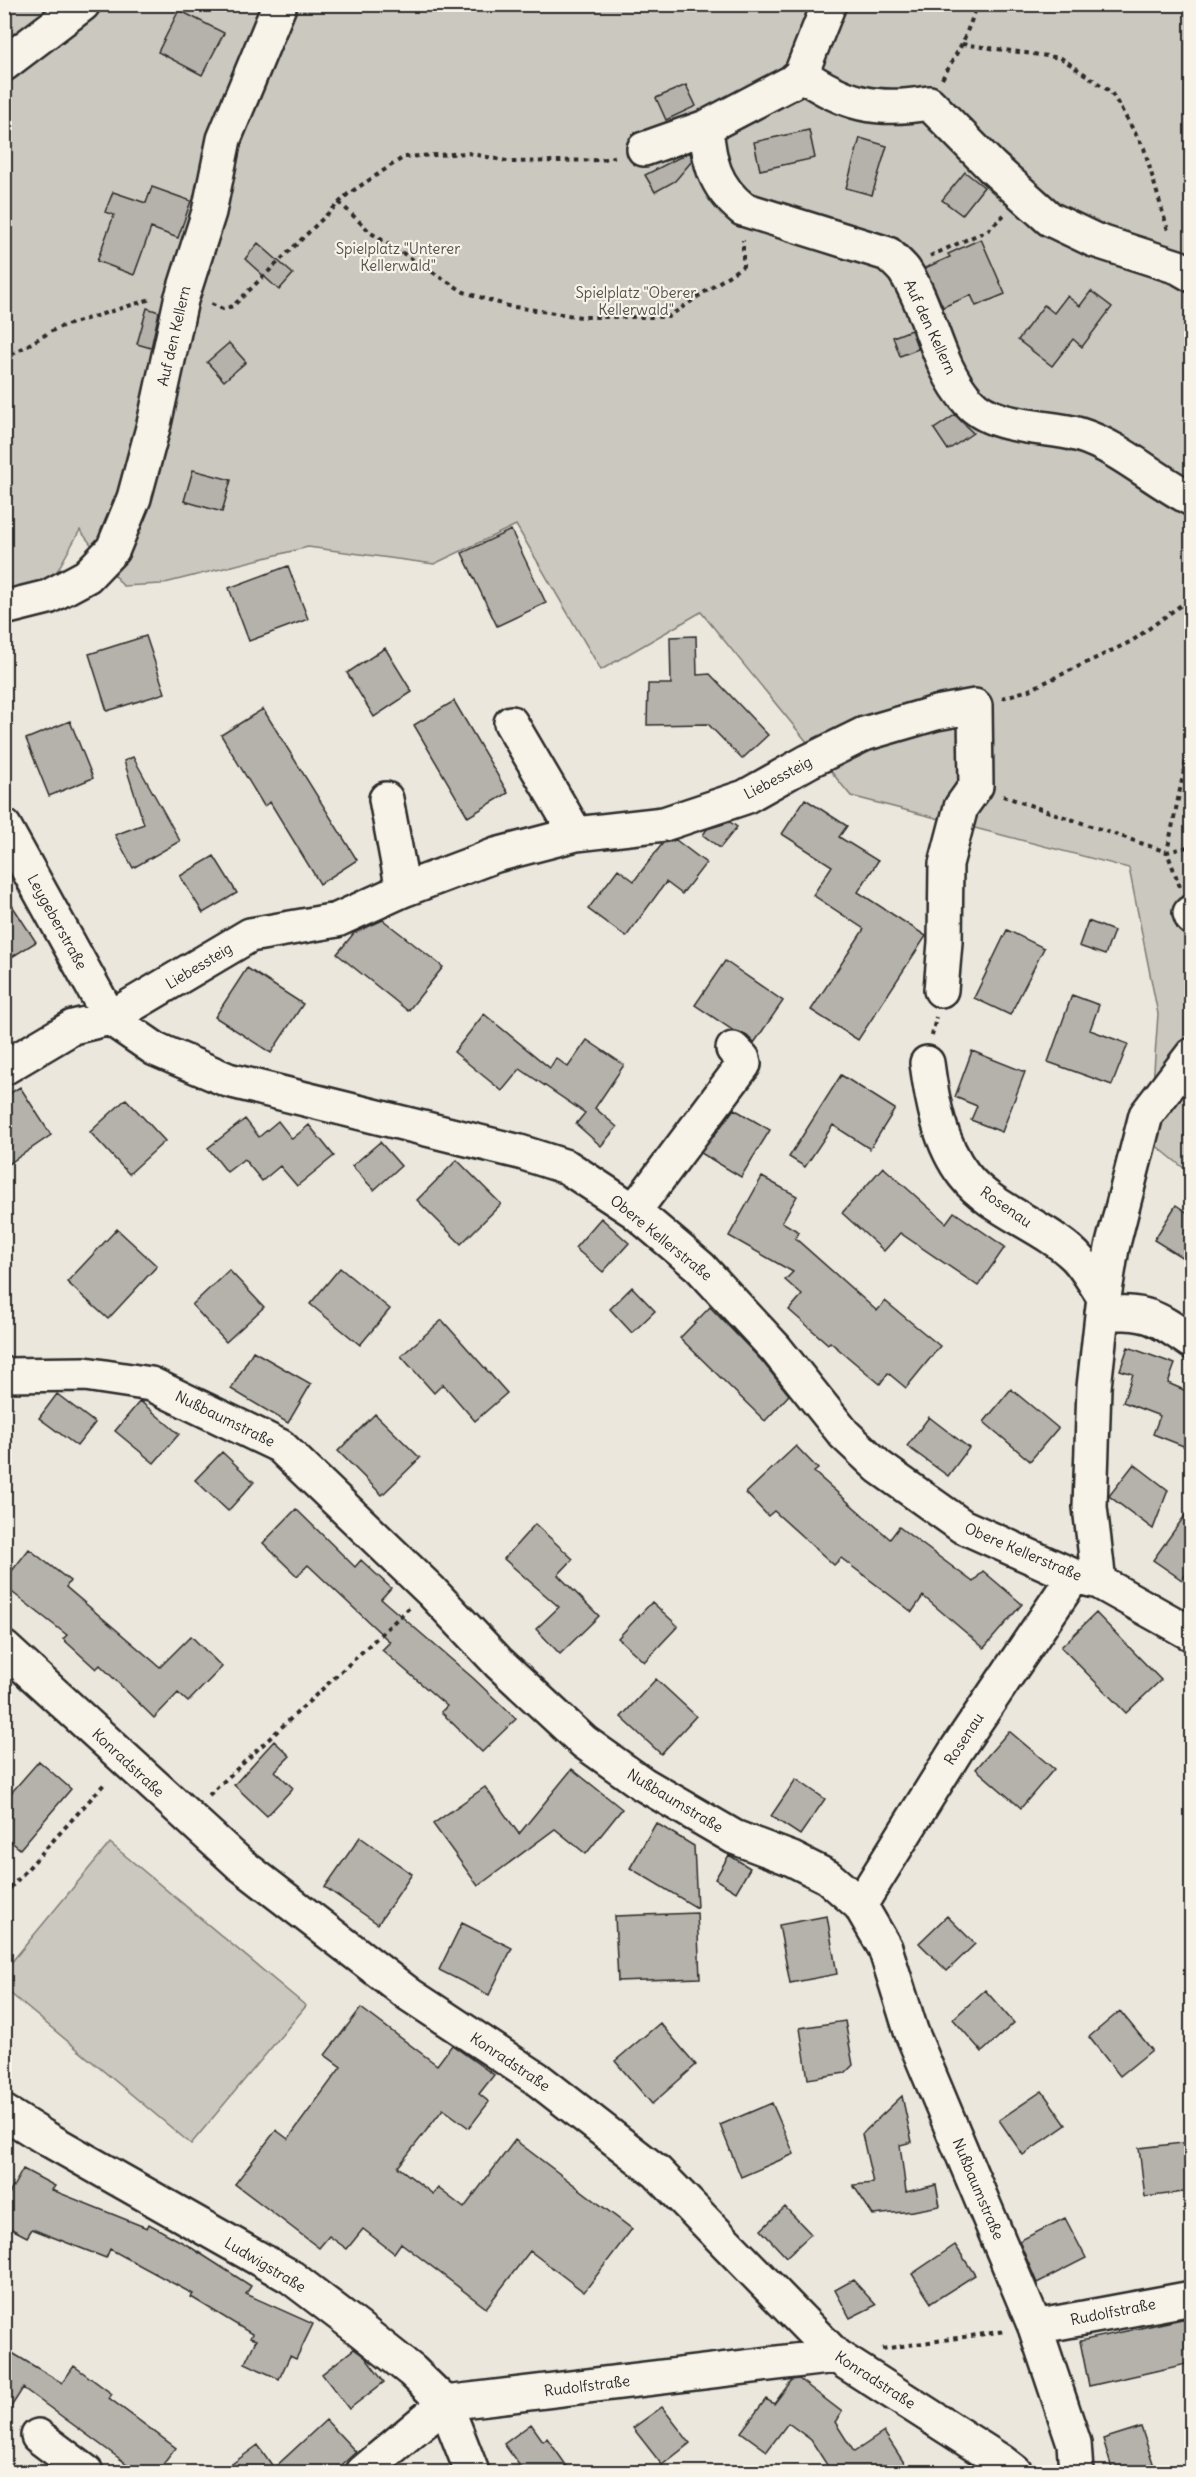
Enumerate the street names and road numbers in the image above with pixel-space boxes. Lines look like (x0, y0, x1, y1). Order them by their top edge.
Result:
street label: Auf den Kellern (900, 276, 961, 378)
street label: Auf den Kellern (153, 283, 194, 388)
street label: Liebessteig (740, 752, 815, 803)
street label: Leygeberstraße (23, 871, 91, 973)
street label: Liebessteig (162, 938, 235, 993)
street label: Rosenau (977, 1182, 1036, 1231)
street label: Obere Kellerstraße (606, 1191, 716, 1285)
street label: Nußbaumstraße (172, 1386, 278, 1451)
street label: Obere Kellerstraße (962, 1518, 1085, 1585)
street label: Rosenau (940, 1709, 988, 1769)
street label: Konradstraße (88, 1724, 169, 1801)
street label: Nußbaumstraße (624, 1764, 727, 1837)
street label: Konradstraße (467, 2028, 554, 2095)
street label: Nußbaumstraße (949, 2135, 1008, 2242)
street label: Ludwigstraße (221, 2233, 309, 2296)
street label: Rudolfstraße (1069, 2294, 1157, 2329)
street label: Konradstraße (831, 2347, 919, 2413)
street label: Rudolfstraße (543, 2371, 631, 2400)

